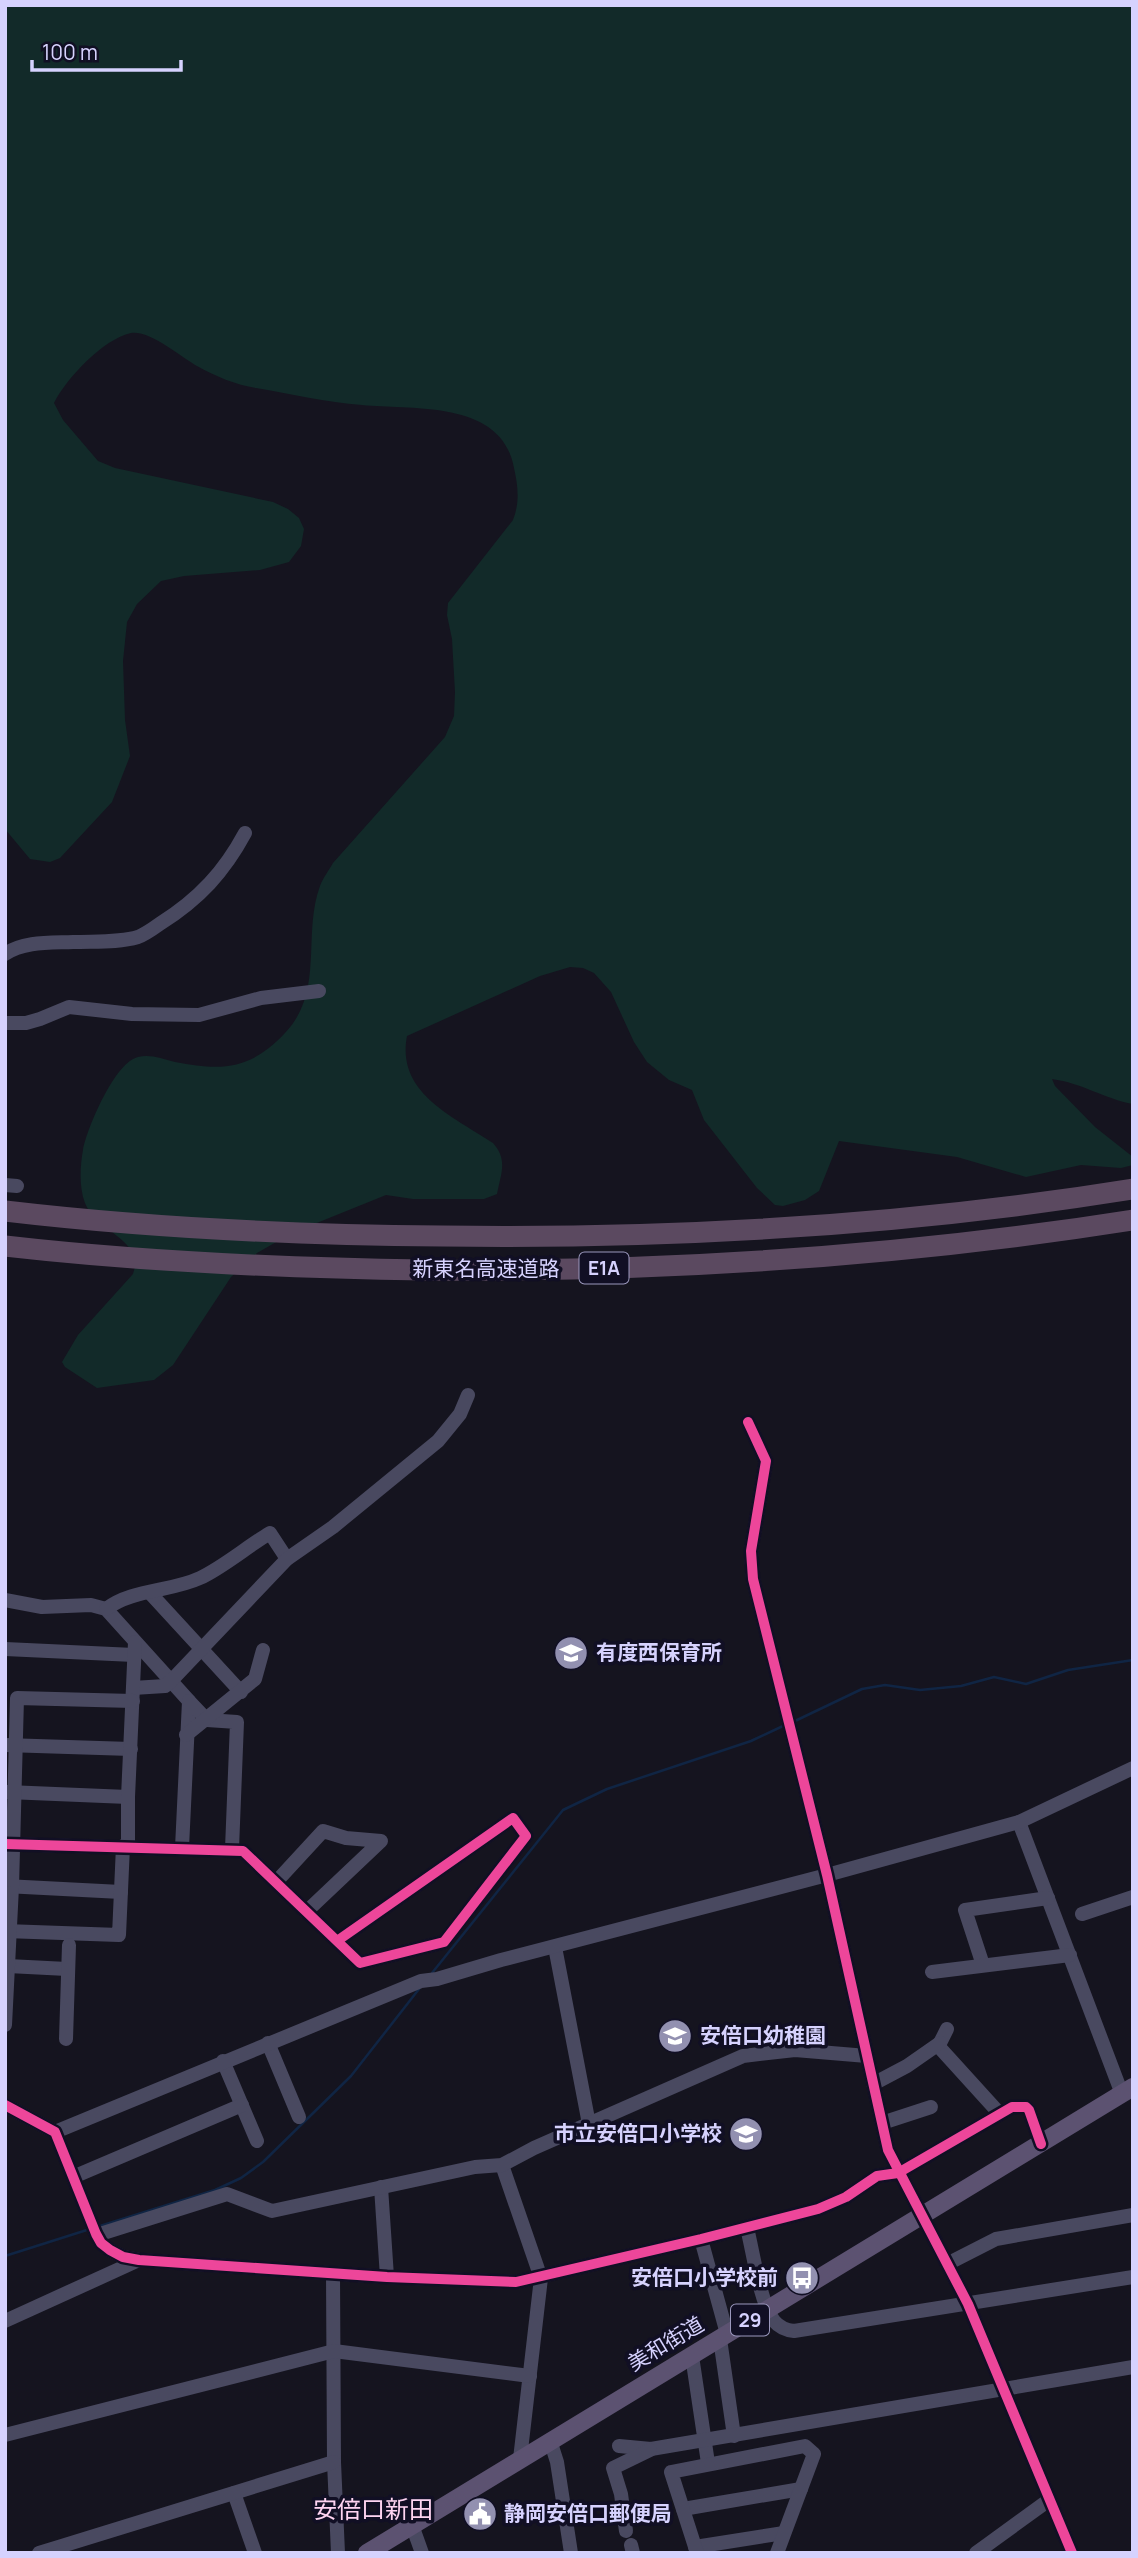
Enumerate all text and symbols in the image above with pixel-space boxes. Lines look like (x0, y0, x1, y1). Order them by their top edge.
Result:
scale bar (32, 28, 180, 72)
text: 100 m (42, 38, 98, 66)
road number: E1A (580, 1252, 628, 1284)
street label: 新東名高速道路 (413, 1254, 560, 1282)
school or university icon: 有度西保育所 (552, 1634, 590, 1672)
place label: 有度西保育所 (596, 1638, 722, 1666)
school or university icon: 安倍口幼稚園 (656, 2017, 694, 2055)
place label: 安倍口幼稚園 (700, 2021, 826, 2049)
school or university icon: 市立安倍口小学校 (727, 2115, 765, 2153)
place label: 市立安倍口小学校 (554, 2119, 722, 2147)
bus stop icon: 安倍口小学校前 (783, 2259, 821, 2297)
place label: 安倍口小学校前 (631, 2263, 778, 2291)
road number: 29 (731, 2304, 769, 2336)
street label: 美和街道 (622, 2310, 709, 2377)
district label: 安倍口新田 (313, 2492, 433, 2525)
public building icon: 静岡安倍口郵便局 (461, 2495, 499, 2533)
place label: 静岡安倍口郵便局 (504, 2499, 672, 2527)

